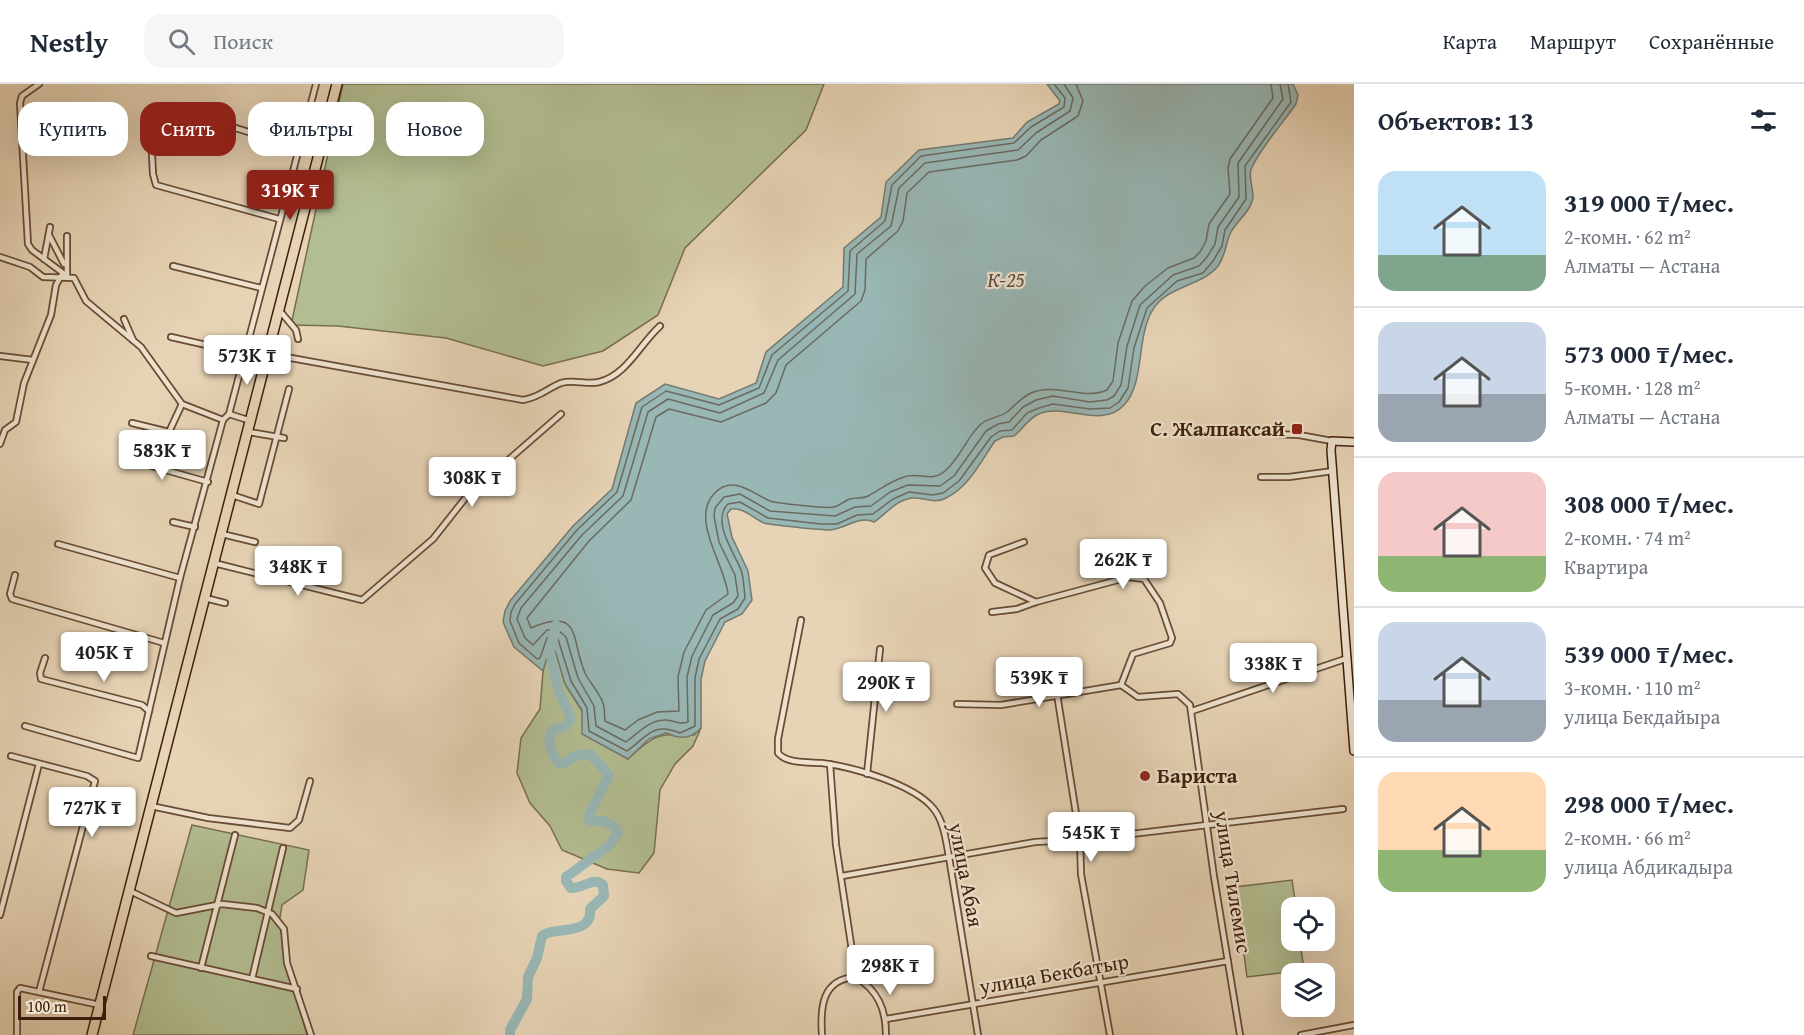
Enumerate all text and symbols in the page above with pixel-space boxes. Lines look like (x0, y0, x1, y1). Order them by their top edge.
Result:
search box (144, 14, 564, 68)
text: Nestly (30, 21, 108, 62)
icon: search (165, 25, 198, 58)
text: Поиск (213, 25, 273, 57)
text: Карта (1443, 26, 1497, 57)
text: Маршрут (1530, 26, 1616, 57)
text: Сохранённые (1649, 26, 1774, 57)
text: Объектов: 13 (1378, 101, 1534, 140)
chip: Купить (18, 102, 128, 156)
chip: Снять (140, 102, 236, 156)
chip: Фильтры (248, 102, 374, 156)
chip: Новое (386, 102, 484, 156)
icon: filters (1747, 104, 1780, 137)
pin: 319K ₸ (241, 170, 339, 221)
text: 319K ₸ (261, 175, 319, 204)
text: 319 000 ₸/мес. (1564, 183, 1734, 222)
icon: home (1426, 195, 1498, 267)
text: 2-комн. · 62 m² (1564, 222, 1691, 251)
text: Алматы — Астана (1564, 251, 1720, 280)
water label: К-25 (987, 263, 1025, 295)
text: 573 000 ₸/мес. (1564, 334, 1734, 373)
pin: 573K ₸ (198, 335, 296, 386)
text: 573K ₸ (218, 340, 276, 369)
icon: home (1426, 346, 1498, 418)
text: 5-комн. · 128 m² (1564, 373, 1700, 402)
text: Алматы — Астана (1564, 402, 1720, 431)
place label: С. Жалпаксай (1150, 413, 1285, 444)
marker: С. Жалпаксай (1290, 422, 1304, 436)
pin: 583K ₸ (113, 430, 211, 481)
text: 583K ₸ (133, 435, 191, 464)
pin: 308K ₸ (423, 457, 521, 508)
text: 308K ₸ (443, 462, 501, 491)
text: 308 000 ₸/мес. (1564, 484, 1734, 523)
icon: home (1426, 496, 1498, 568)
text: 2-комн. · 74 m² (1564, 523, 1691, 552)
pin: 262K ₸ (1074, 539, 1172, 590)
text: 262K ₸ (1094, 544, 1152, 573)
pin: 348K ₸ (249, 546, 347, 597)
text: 348K ₸ (269, 551, 327, 580)
text: Квартира (1564, 552, 1648, 581)
pin: 405K ₸ (55, 632, 153, 683)
text: 539 000 ₸/мес. (1564, 634, 1734, 673)
text: 405K ₸ (75, 637, 133, 666)
pin: 338K ₸ (1224, 643, 1322, 694)
icon: home (1426, 646, 1498, 718)
text: 338K ₸ (1244, 648, 1302, 677)
pin: 539K ₸ (990, 657, 1088, 708)
pin: 290K ₸ (837, 662, 935, 713)
text: 539K ₸ (1010, 662, 1068, 691)
text: 290K ₸ (857, 667, 915, 696)
text: 3-комн. · 110 m² (1564, 673, 1700, 702)
text: улица Бекдайыра (1564, 702, 1720, 731)
place label: Бариста (1157, 760, 1238, 791)
marker: Бариста (1138, 769, 1152, 783)
text: 298 000 ₸/мес. (1564, 784, 1734, 823)
pin: 727K ₸ (43, 787, 141, 838)
text: 727K ₸ (63, 792, 121, 821)
icon: home (1426, 796, 1498, 868)
street label: улица Тилемис (1207, 808, 1260, 955)
pin: 545K ₸ (1042, 812, 1140, 863)
text: 545K ₸ (1062, 817, 1120, 846)
street label: улица Абая (941, 819, 992, 930)
text: 2-комн. · 66 m² (1564, 823, 1691, 852)
text: улица Абдикадыра (1564, 852, 1733, 881)
map controls (1281, 897, 1335, 1017)
button: locate (1281, 897, 1335, 951)
pin: 298K ₸ (841, 945, 939, 996)
street label: улица Бекбатыр (976, 945, 1131, 1002)
text: 298K ₸ (861, 950, 919, 979)
button: layers (1281, 963, 1335, 1017)
scale bar (18, 993, 106, 1020)
text: 100 m (27, 994, 67, 1018)

